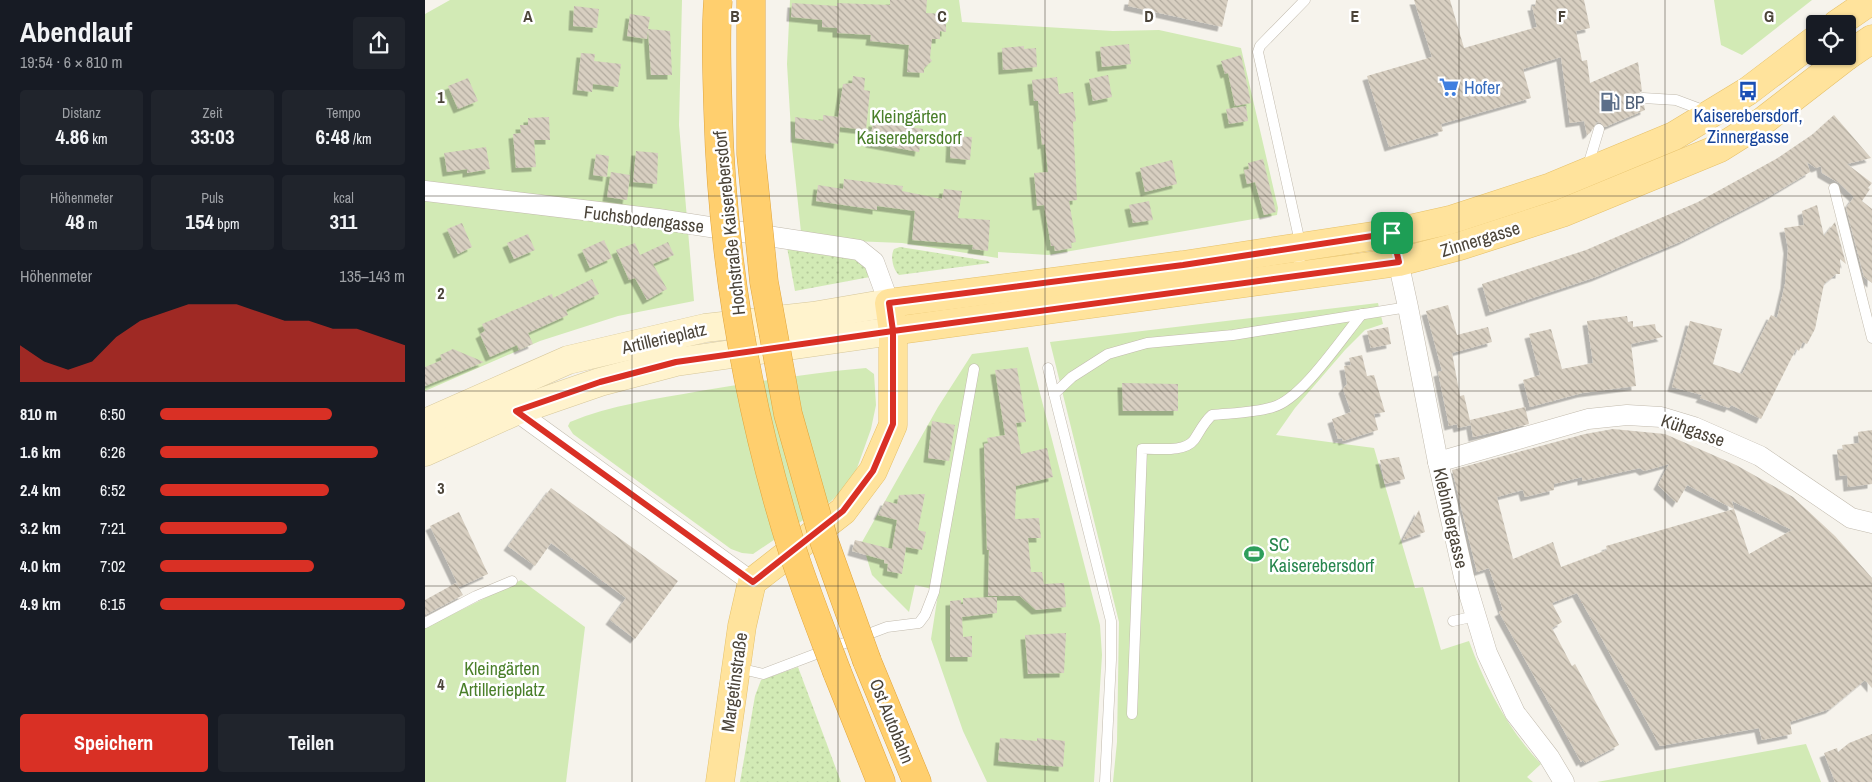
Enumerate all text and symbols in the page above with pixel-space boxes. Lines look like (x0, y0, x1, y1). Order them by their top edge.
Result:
text: A (523, 5, 533, 27)
text: B (730, 5, 740, 27)
text: C (937, 5, 947, 27)
text: D (1144, 5, 1154, 27)
text: E (1351, 5, 1360, 27)
text: F (1558, 5, 1566, 27)
text: G (1764, 5, 1774, 27)
text: Abendlauf (20, 13, 132, 51)
map controls (1806, 15, 1856, 65)
button: locate (1806, 15, 1856, 65)
button: share (353, 17, 405, 69)
text: 19:54 · 6 × 810 m (20, 51, 123, 73)
place label: Hofer (1464, 75, 1500, 100)
supermarket icon: Hofer (1438, 76, 1460, 98)
bus stop icon: Kaiserebersdorf, Zinnergasse (1737, 80, 1759, 102)
text: 1 (437, 86, 445, 108)
place label: BP (1625, 90, 1645, 115)
fuel station icon: BP (1599, 91, 1621, 113)
place label: Kaiserebersdorf, Zinnergasse (1693, 103, 1803, 149)
text: Distanz (62, 104, 101, 122)
text: Zeit (203, 104, 222, 122)
text: Tempo (326, 104, 361, 122)
park label: Kleingärten Kaiserebersdorf (856, 104, 962, 150)
text: 4.86 (55, 122, 89, 151)
text: 33:03 (190, 122, 235, 151)
text: 6:48 (315, 122, 350, 151)
street label: Hochstraße Kaiserebersdorf (707, 129, 751, 317)
text: km (89, 130, 108, 148)
text: /km (350, 130, 372, 148)
text: Höhenmeter (50, 189, 113, 207)
text: Puls (201, 189, 224, 207)
text: kcal (333, 189, 354, 207)
street label: Fuchsbodengasse (583, 199, 705, 239)
text: 48 (66, 207, 85, 236)
text: 154 (185, 207, 214, 236)
text: 311 (330, 207, 357, 236)
pin (1371, 212, 1413, 254)
text: m (85, 215, 97, 233)
text: bpm (214, 215, 240, 233)
street label: Zinnergasse (1437, 215, 1523, 263)
icon: arrive (1378, 219, 1406, 247)
text: Höhenmeter (20, 265, 92, 287)
text: 135–143 m (339, 265, 405, 287)
text: 2 (437, 282, 445, 304)
street label: Artillerieplatz (618, 316, 709, 360)
text: 810 m (20, 403, 57, 425)
text: 6:50 (100, 403, 126, 425)
street label: Kühgasse (1658, 407, 1728, 453)
text: 1.6 km (20, 441, 61, 463)
text: 6:26 (100, 441, 126, 463)
street label: Klebindergasse (1427, 465, 1475, 571)
text: 3 (437, 477, 445, 499)
text: 2.4 km (20, 479, 61, 501)
text: 6:52 (100, 479, 126, 501)
text: 3.2 km (20, 517, 61, 539)
text: 7:21 (100, 517, 126, 539)
place label: SC Kaiserebersdorf (1269, 532, 1375, 578)
sports icon: SC Kaiserebersdorf (1243, 543, 1265, 565)
text: 4.0 km (20, 555, 61, 577)
text: 7:02 (100, 555, 126, 577)
text: 4.9 km (20, 593, 61, 615)
text: 6:15 (100, 593, 126, 615)
street label: Margetinstraße (715, 631, 753, 733)
park label: Kleingärten Artillerieplatz (458, 656, 545, 702)
text: 4 (437, 673, 445, 695)
street label: Ost Autobahn (864, 675, 920, 767)
button: Speichern (20, 714, 208, 772)
button: Teilen (218, 714, 405, 772)

